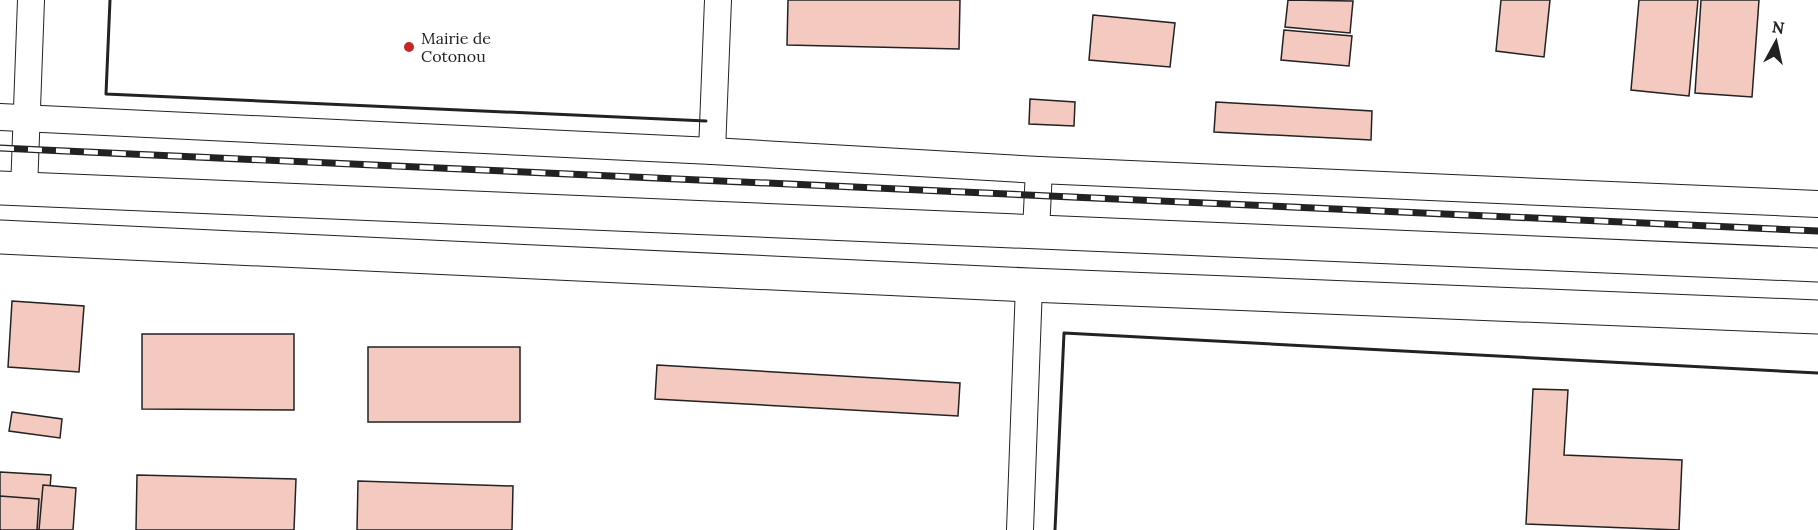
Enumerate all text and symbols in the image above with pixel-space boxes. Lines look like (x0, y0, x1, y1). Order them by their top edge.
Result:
north arrow (1746, 12, 1806, 72)
text: N (1771, 16, 1786, 38)
place label: Mairie de Cotonou (421, 28, 491, 66)
marker: Mairie de Cotonou (402, 40, 416, 54)

